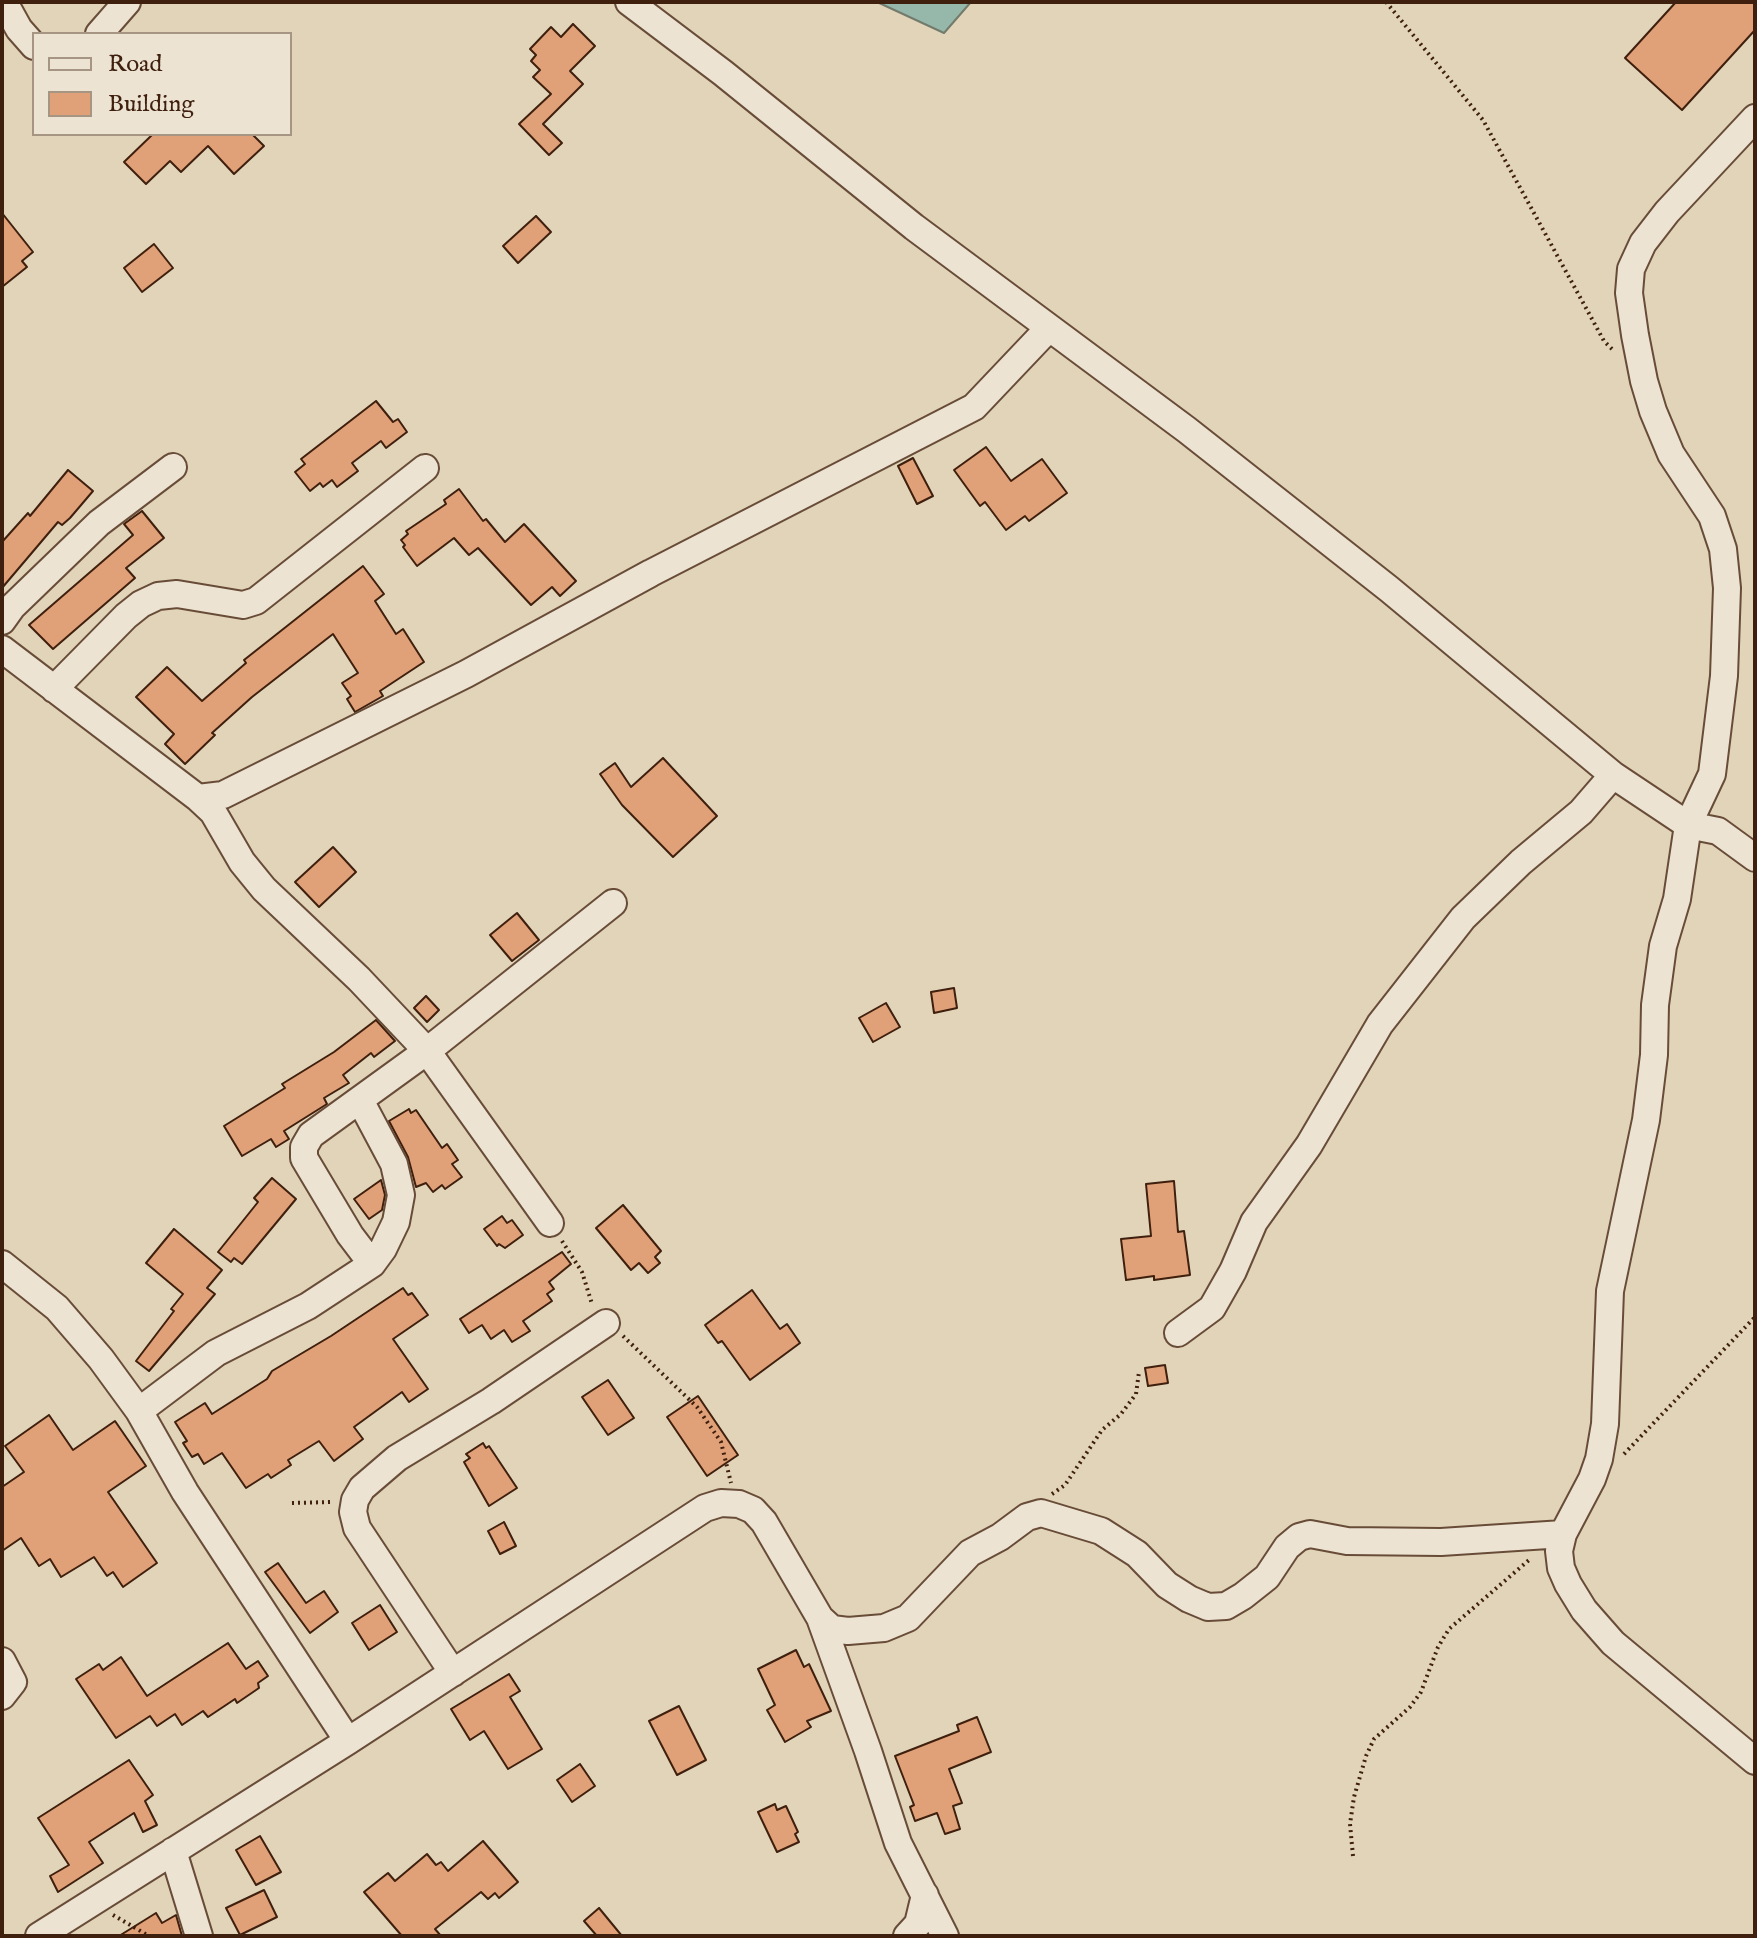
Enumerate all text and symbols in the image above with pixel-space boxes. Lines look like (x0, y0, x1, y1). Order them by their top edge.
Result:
legend (32, 32, 292, 136)
text: Road (108, 49, 162, 80)
text: Building (108, 89, 194, 120)

